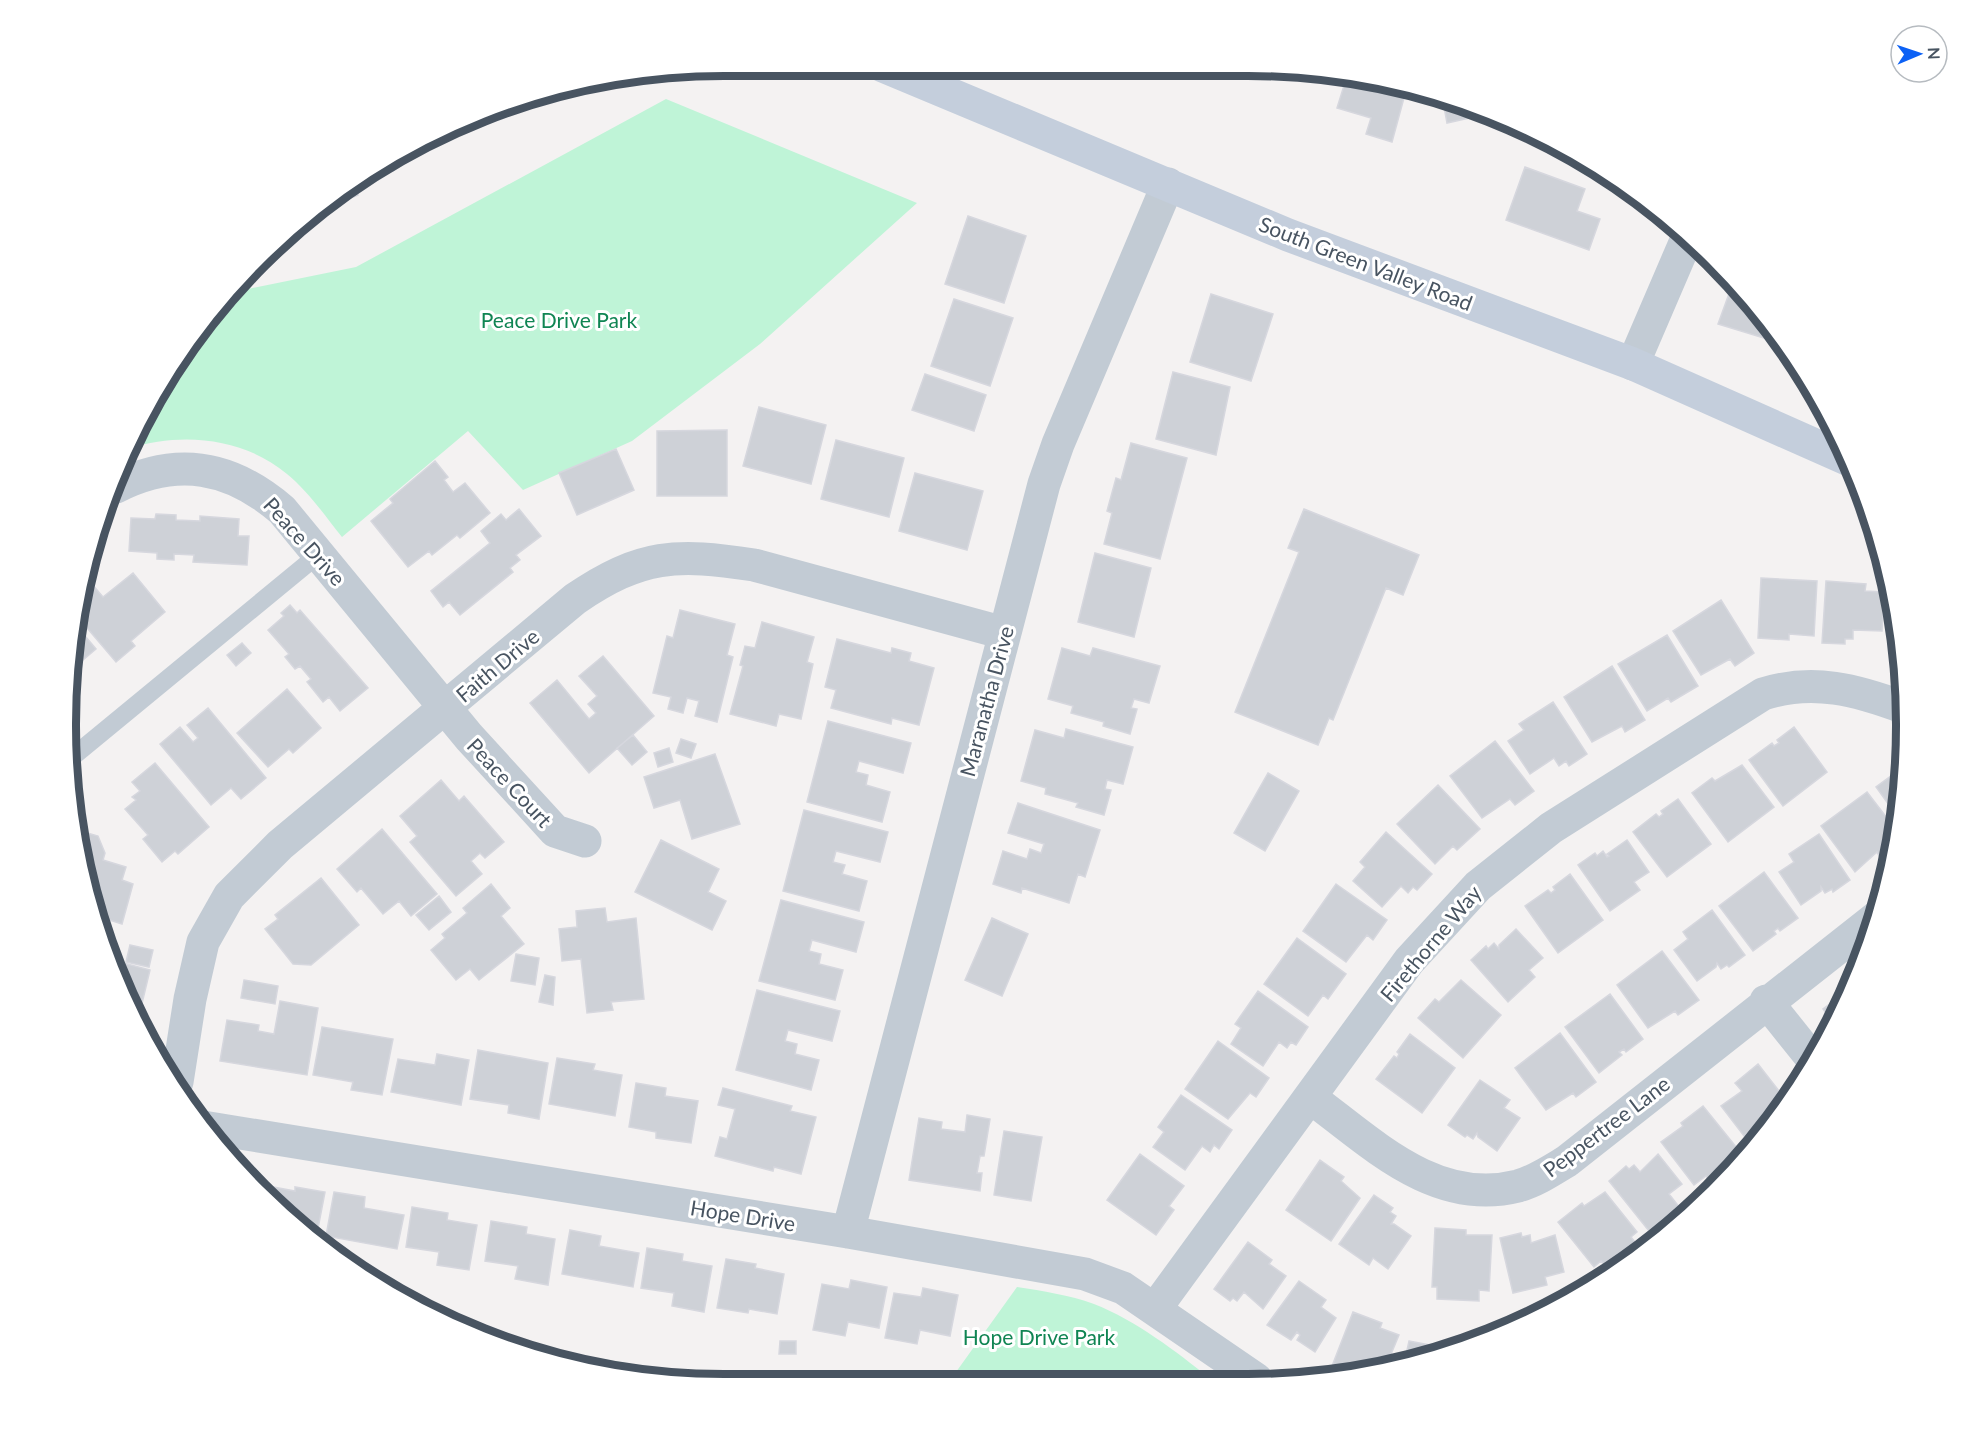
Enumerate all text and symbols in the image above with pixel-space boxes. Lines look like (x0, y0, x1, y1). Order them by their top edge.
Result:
north arrow (1889, 24, 1949, 84)
text: N (1925, 47, 1944, 60)
street label: South Green Valley Road (1256, 211, 1476, 315)
park label: Peace Drive Park (481, 307, 637, 332)
street label: Peace Drive (259, 492, 351, 590)
street label: Faith Drive (450, 623, 544, 707)
street label: Maranatha Drive (954, 623, 1018, 779)
street label: Peace Court (462, 732, 558, 832)
street label: Firethorne Way (1374, 880, 1486, 1006)
street label: Peppertree Lane (1538, 1070, 1674, 1182)
street label: Hope Drive (689, 1194, 797, 1236)
park label: Hope Drive Park (963, 1324, 1115, 1349)

